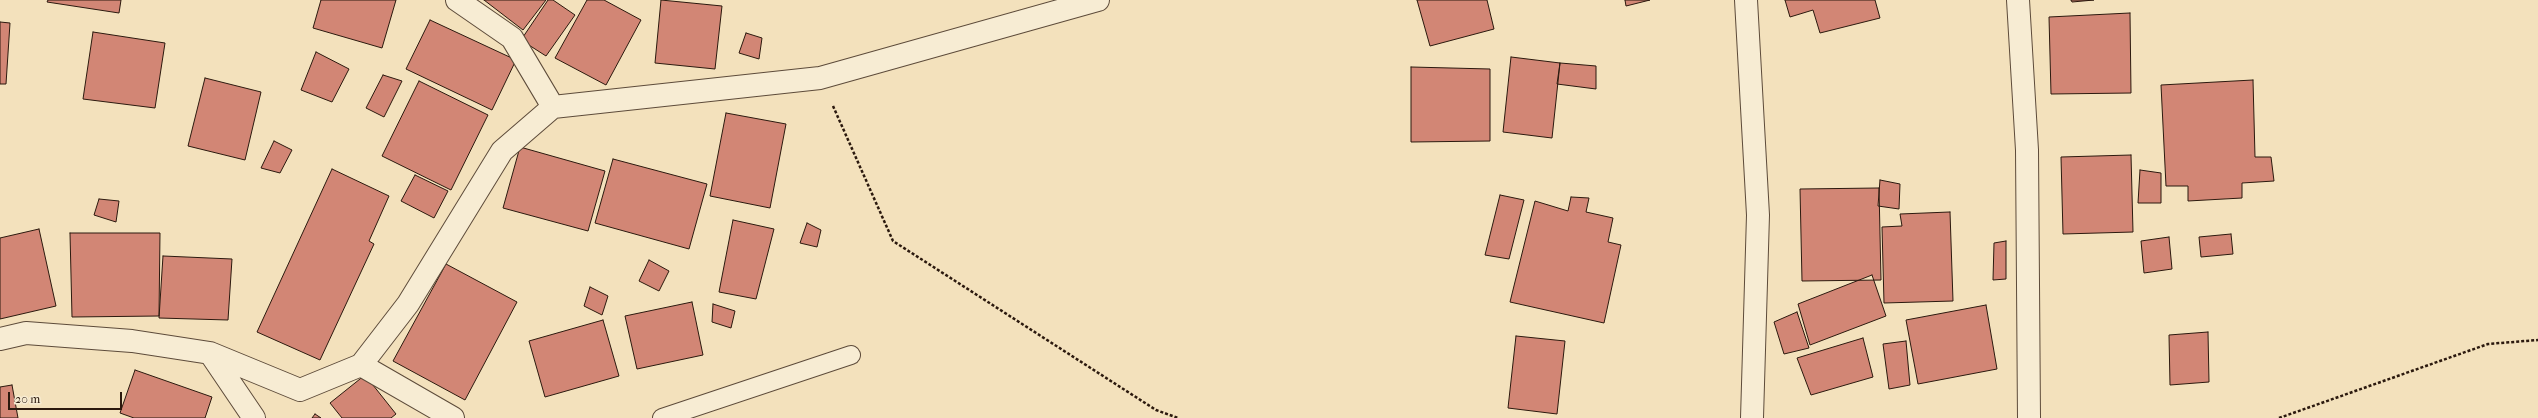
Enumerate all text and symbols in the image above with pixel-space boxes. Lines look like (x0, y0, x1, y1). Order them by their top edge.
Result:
scale bar (10, 384, 124, 410)
text: 20 m (15, 392, 40, 406)

